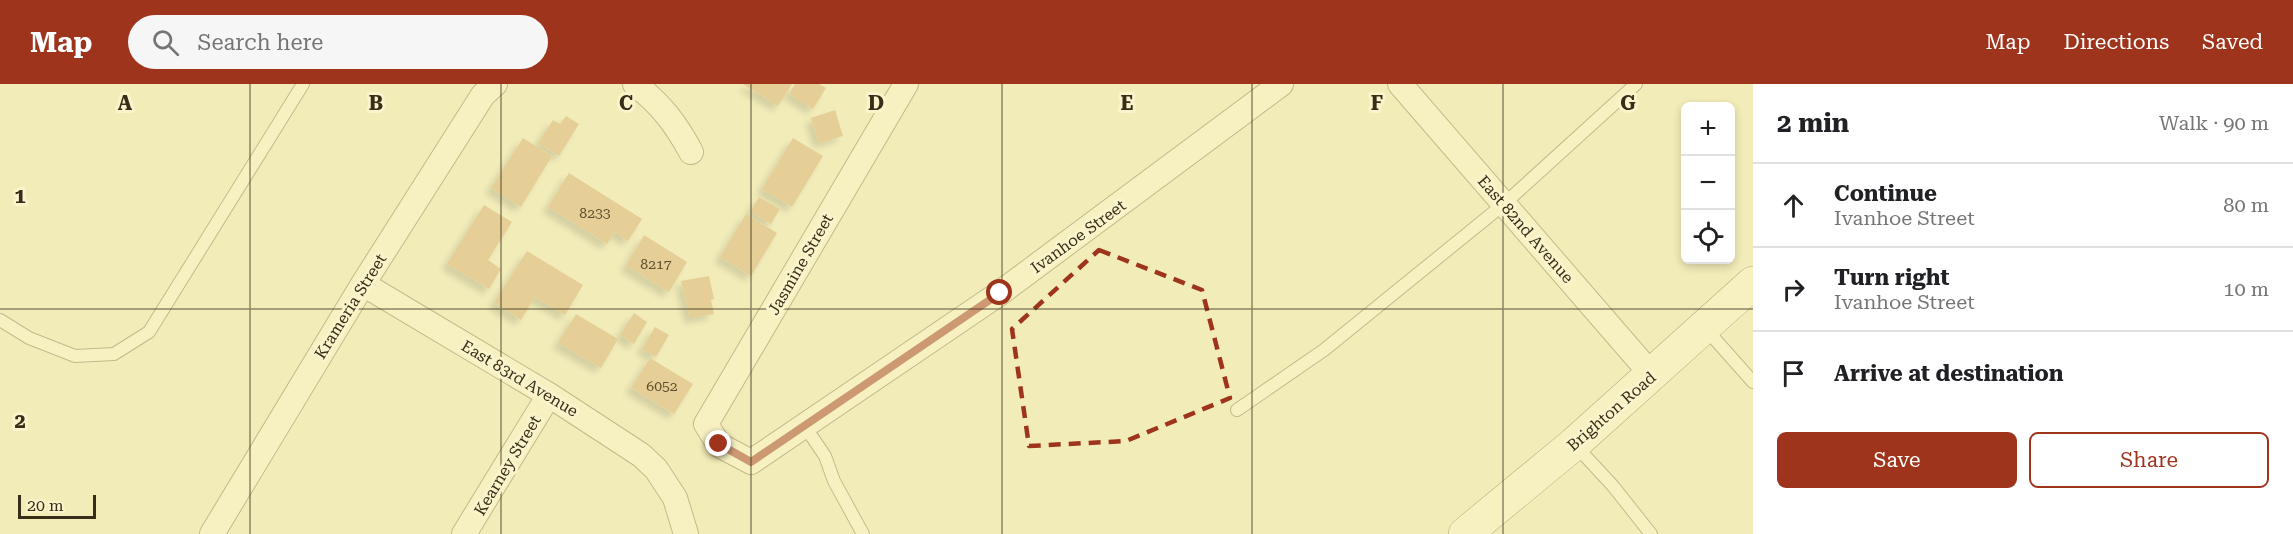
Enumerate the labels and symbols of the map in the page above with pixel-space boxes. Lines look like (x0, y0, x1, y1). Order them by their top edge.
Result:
text: A (118, 91, 133, 115)
text: B (369, 91, 383, 115)
text: C (619, 91, 633, 115)
text: D (868, 91, 884, 115)
text: E (1121, 91, 1134, 115)
text: F (1371, 91, 1383, 115)
text: G (1620, 91, 1636, 115)
street label: East 82nd Avenue (1474, 172, 1578, 287)
text: 1 (14, 184, 26, 208)
street label: Ivanhoe Street (1027, 196, 1129, 277)
house number: 8233 (579, 205, 611, 221)
street label: Jasmine Street (764, 210, 837, 318)
street label: Krameria Street (310, 250, 390, 362)
house number: 8217 (640, 256, 672, 272)
route start (986, 279, 1012, 305)
street label: East 83rd Avenue (458, 336, 582, 421)
street label: Brighton Road (1563, 368, 1659, 455)
house number: 6052 (646, 378, 678, 394)
text: 2 (14, 409, 26, 433)
street label: Kearney Street (470, 412, 545, 519)
route end (705, 430, 731, 456)
scale bar (18, 492, 96, 520)

